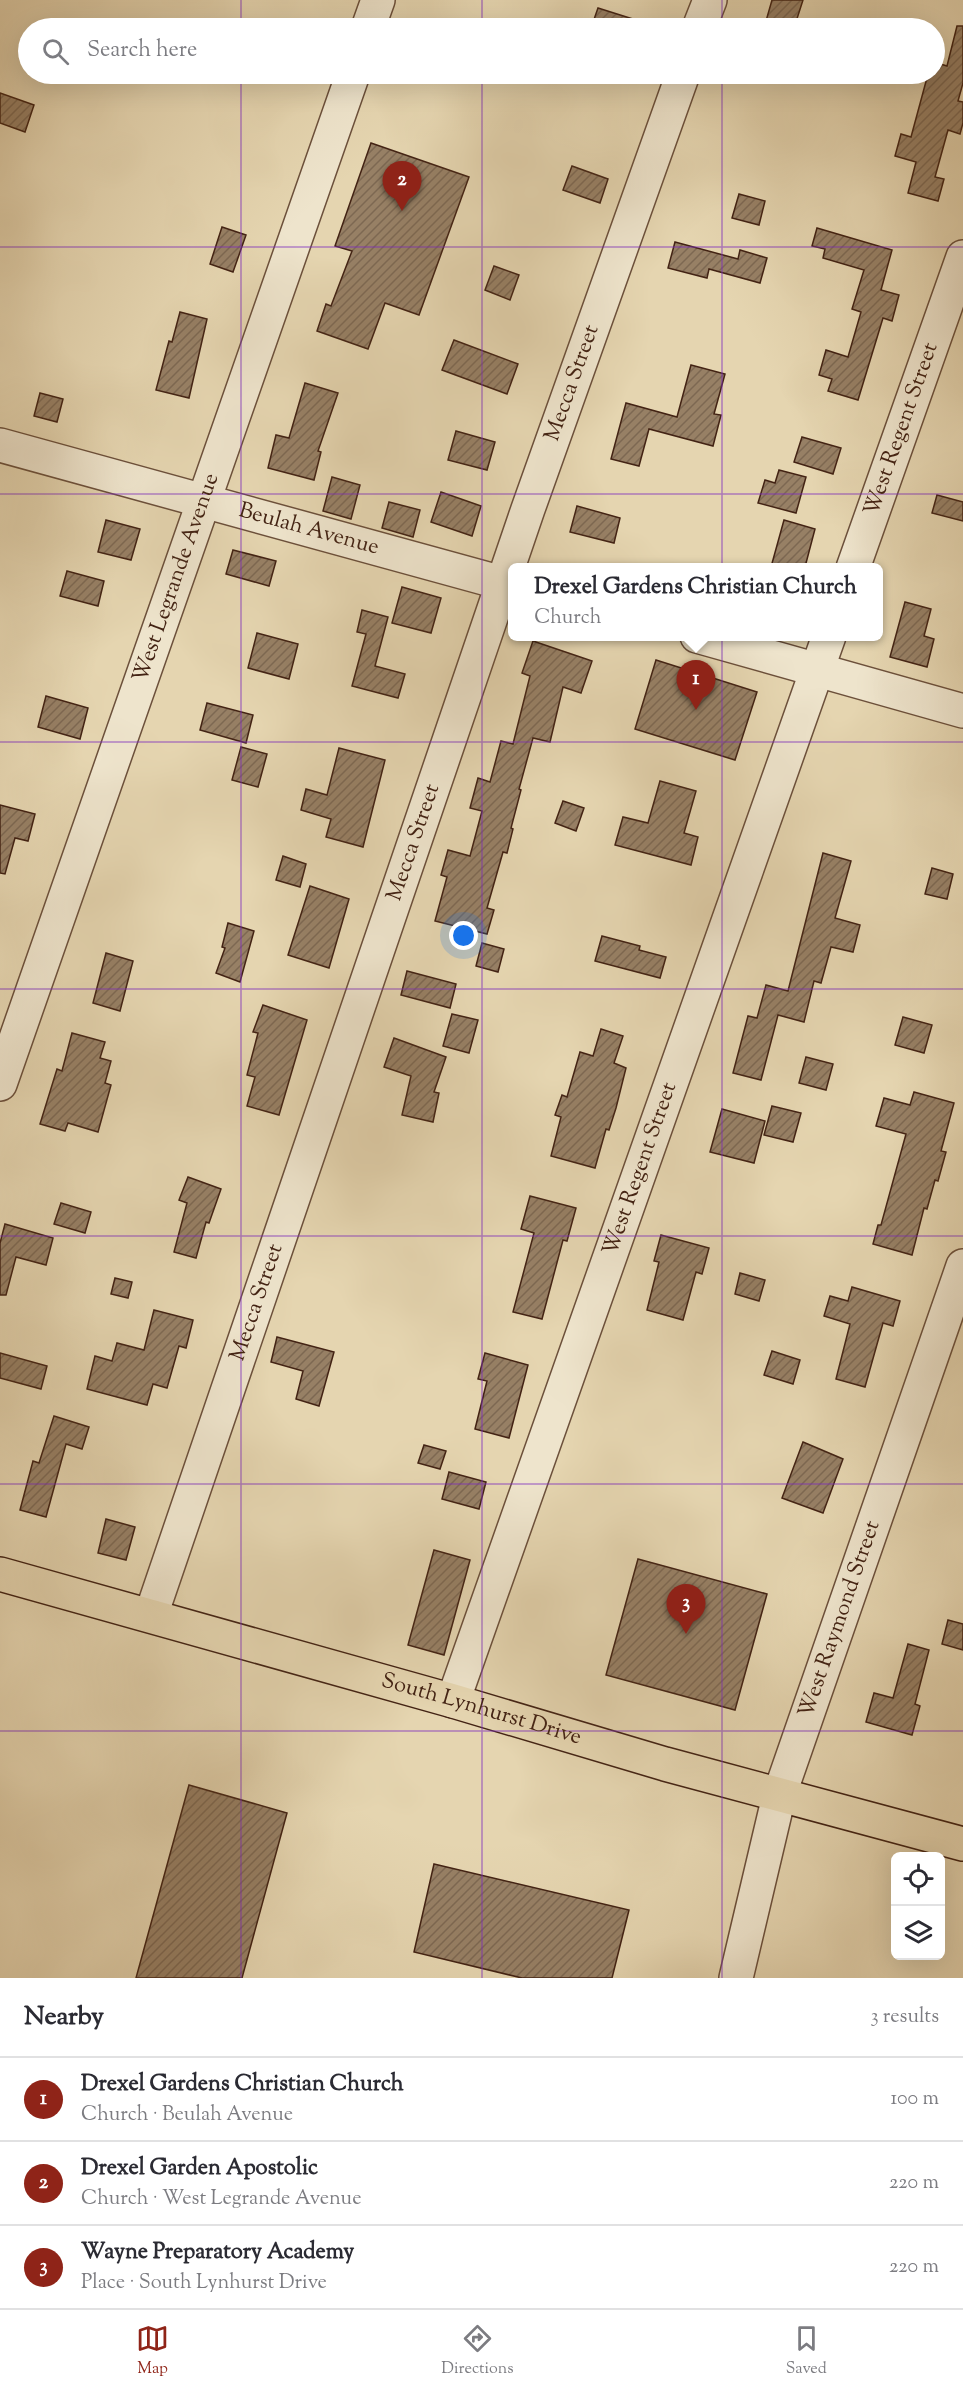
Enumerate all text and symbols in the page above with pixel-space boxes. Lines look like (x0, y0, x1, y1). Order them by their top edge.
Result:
search box (18, 18, 945, 84)
icon: search (39, 35, 72, 68)
text: Search here (87, 35, 197, 67)
pin: 2 (382, 162, 422, 211)
street label: Mecca Street (537, 320, 608, 446)
street label: West Regent Street (857, 338, 948, 520)
street label: West Legrande Avenue (125, 469, 228, 687)
street label: Beulah Avenue (235, 495, 382, 564)
popup (508, 563, 883, 641)
text: Drexel Gardens Christian Church (534, 572, 857, 604)
text: Church (534, 604, 602, 633)
pin: 1 (676, 660, 716, 710)
street label: Mecca Street (379, 779, 449, 905)
your location (449, 921, 478, 950)
street label: West Regent Street (595, 1078, 686, 1260)
street label: Mecca Street (223, 1239, 292, 1365)
street label: West Raymond Street (791, 1516, 890, 1722)
pin: 3 (666, 1584, 706, 1634)
street label: South Lynhurst Drive (377, 1666, 585, 1754)
map controls (891, 1852, 945, 1960)
button: locate (891, 1852, 945, 1906)
button: layers (891, 1906, 945, 1960)
text: Nearby (24, 1999, 104, 2036)
text: 3 results (870, 2003, 939, 2032)
text: Drexel Gardens Christian Church (81, 2069, 404, 2101)
text: 1 (40, 2085, 47, 2114)
text: 100 m (890, 2085, 939, 2114)
text: Church · Beulah Avenue (81, 2101, 293, 2130)
text: Drexel Garden Apostolic (81, 2153, 318, 2185)
text: 2 (39, 2169, 48, 2198)
text: 220 m (889, 2169, 939, 2198)
text: Church · West Legrande Avenue (81, 2185, 361, 2214)
text: Wayne Preparatory Academy (81, 2237, 354, 2269)
text: 3 (39, 2253, 48, 2282)
text: 220 m (889, 2253, 939, 2282)
text: Place · South Lynhurst Drive (81, 2269, 327, 2298)
tab: Map (136, 2322, 169, 2381)
tab: Directions (441, 2322, 514, 2381)
tab: Saved (786, 2322, 827, 2381)

